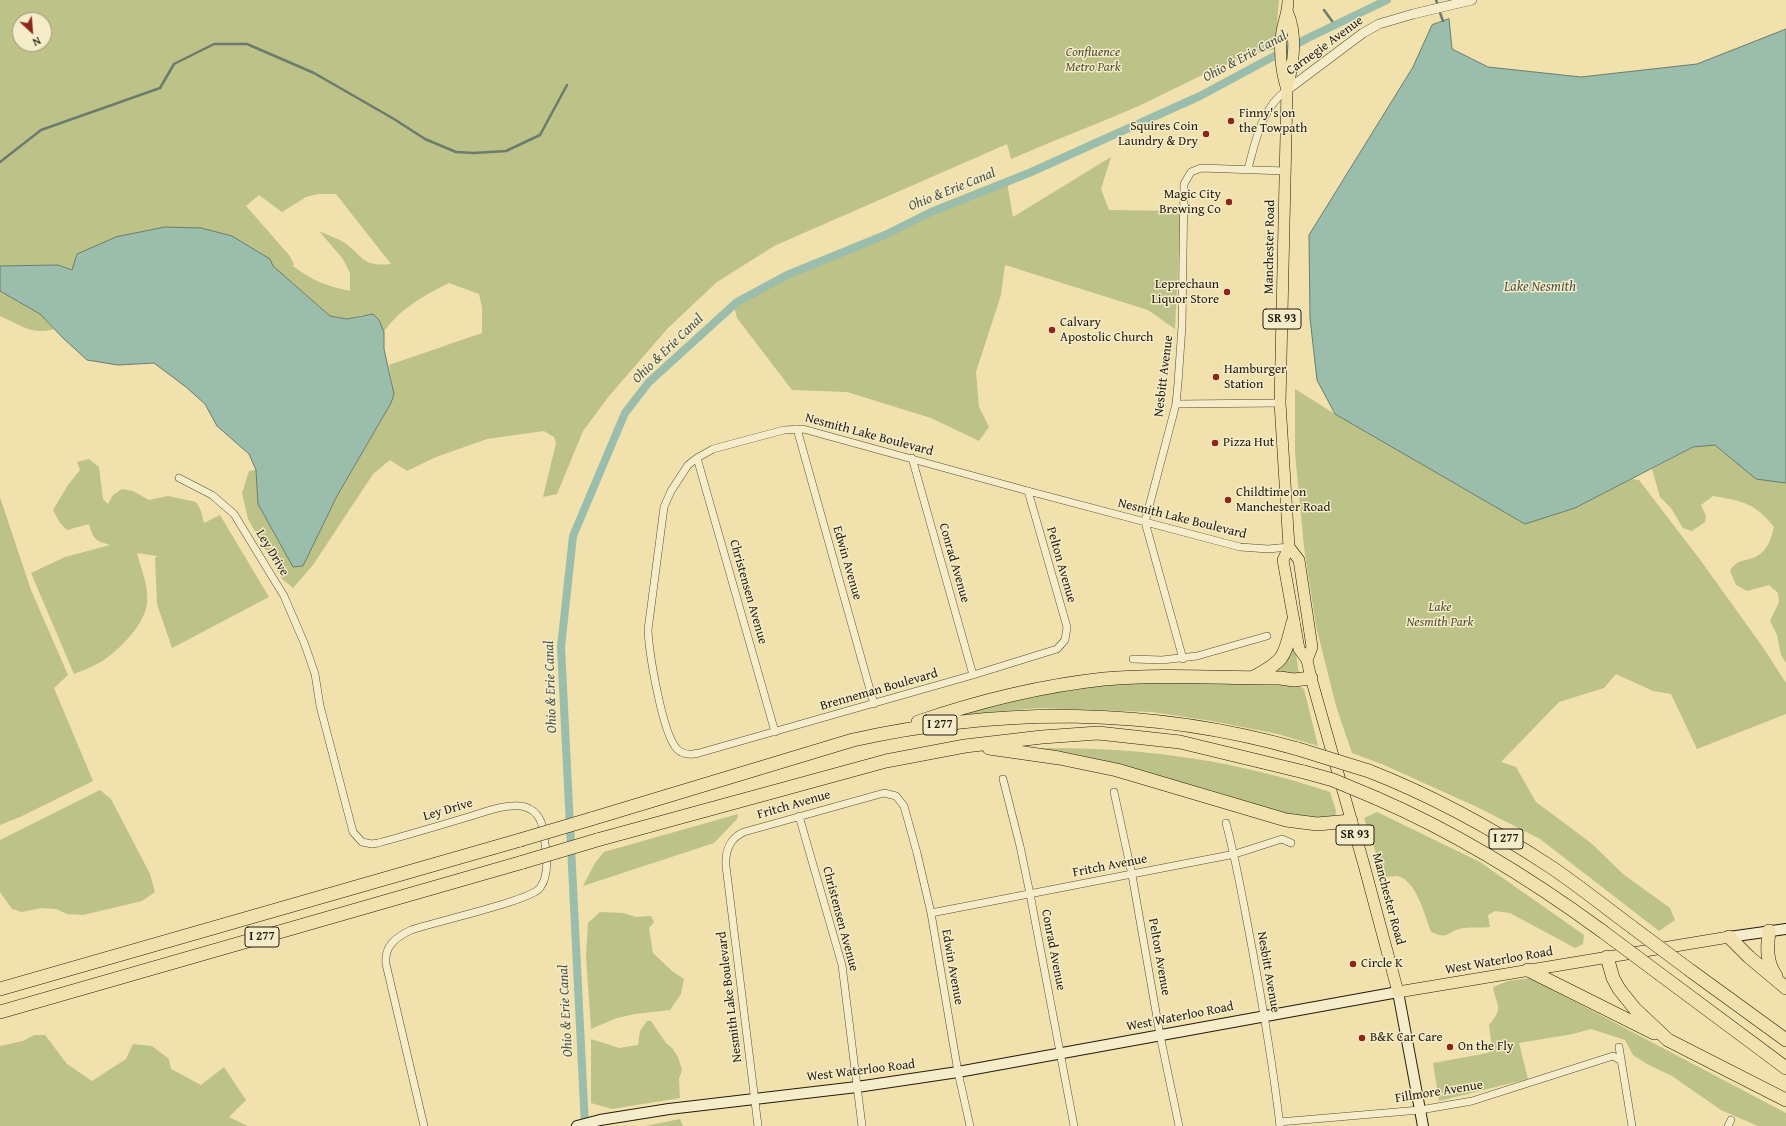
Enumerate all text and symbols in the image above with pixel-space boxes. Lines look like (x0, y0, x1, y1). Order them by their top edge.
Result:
north arrow (12, 12, 52, 52)
street label: Carnegie Avenue (1284, 13, 1366, 79)
water label: Ohio & Erie Canal (1200, 28, 1290, 86)
text: N (30, 33, 44, 51)
park label: Confluence Metro Park (1065, 45, 1121, 76)
place label: Finny's on the Towpath (1239, 106, 1307, 137)
marker: Finny's on the Towpath (1226, 116, 1236, 126)
place label: Squires Coin Laundry & Dry (1118, 119, 1198, 150)
marker: Squires Coin Laundry & Dry (1201, 129, 1211, 139)
water label: Ohio & Erie Canal (906, 165, 998, 215)
place label: Magic City Brewing Co (1159, 187, 1221, 218)
marker: Magic City Brewing Co (1224, 197, 1234, 207)
street label: Manchester Road (1261, 200, 1279, 294)
place label: Leprechaun Liquor Store (1151, 277, 1219, 308)
water label: Lake Nesmith (1504, 279, 1576, 295)
marker: Leprechaun Liquor Store (1222, 287, 1232, 297)
road number: SR 93 (1263, 309, 1301, 329)
water label: Ohio & Erie Canal (629, 311, 707, 387)
place label: Calvary Apostolic Church (1060, 315, 1153, 346)
marker: Calvary Apostolic Church (1047, 325, 1057, 335)
street label: Nesbitt Avenue (1151, 334, 1177, 418)
place label: Hamburger Station (1224, 362, 1286, 393)
marker: Hamburger Station (1211, 372, 1221, 382)
street label: Nesmith Lake Boulevard (803, 410, 935, 460)
place label: Pizza Hut (1223, 435, 1274, 451)
marker: Pizza Hut (1210, 438, 1220, 448)
place label: Childtime on Manchester Road (1236, 485, 1330, 516)
street label: Nesmith Lake Boulevard (1116, 495, 1248, 543)
marker: Childtime on Manchester Road (1223, 495, 1233, 505)
street label: Conrad Avenue (935, 521, 973, 605)
street label: Edwin Avenue (829, 524, 865, 602)
street label: Pelton Avenue (1043, 525, 1079, 605)
street label: Ley Drive (252, 527, 292, 579)
street label: Christensen Avenue (726, 538, 770, 646)
park label: Lake Nesmith Park (1406, 600, 1474, 631)
water label: Ohio & Erie Canal (541, 640, 561, 734)
street label: Brenneman Boulevard (818, 666, 940, 714)
road number: I 277 (923, 715, 957, 735)
street label: Fritch Avenue (756, 787, 832, 823)
street label: Ley Drive (421, 795, 475, 825)
road number: SR 93 (1336, 825, 1374, 845)
road number: I 277 (1489, 829, 1523, 849)
street label: Fritch Avenue (1071, 851, 1149, 881)
street label: Manchester Road (1368, 851, 1408, 947)
street label: Christensen Avenue (819, 865, 861, 973)
street label: Conrad Avenue (1038, 908, 1068, 992)
street label: Pelton Avenue (1145, 917, 1173, 997)
road number: I 277 (245, 927, 279, 947)
street label: Edwin Avenue (938, 928, 966, 1006)
street label: Nesbitt Avenue (1253, 930, 1283, 1014)
street label: Nesmith Lake Boulevard (714, 931, 746, 1063)
street label: West Waterloo Road (1444, 944, 1554, 978)
place label: Circle K (1361, 956, 1403, 972)
marker: Circle K (1348, 959, 1358, 969)
water label: Ohio & Erie Canal (555, 964, 577, 1058)
street label: West Waterloo Road (1125, 999, 1235, 1035)
place label: B&K Car Care (1370, 1030, 1443, 1046)
marker: B&K Car Care (1357, 1033, 1367, 1043)
place label: On the Fly (1458, 1039, 1513, 1055)
marker: On the Fly (1445, 1042, 1455, 1052)
street label: West Waterloo Road (806, 1057, 916, 1085)
street label: Fillmore Avenue (1394, 1077, 1484, 1107)

